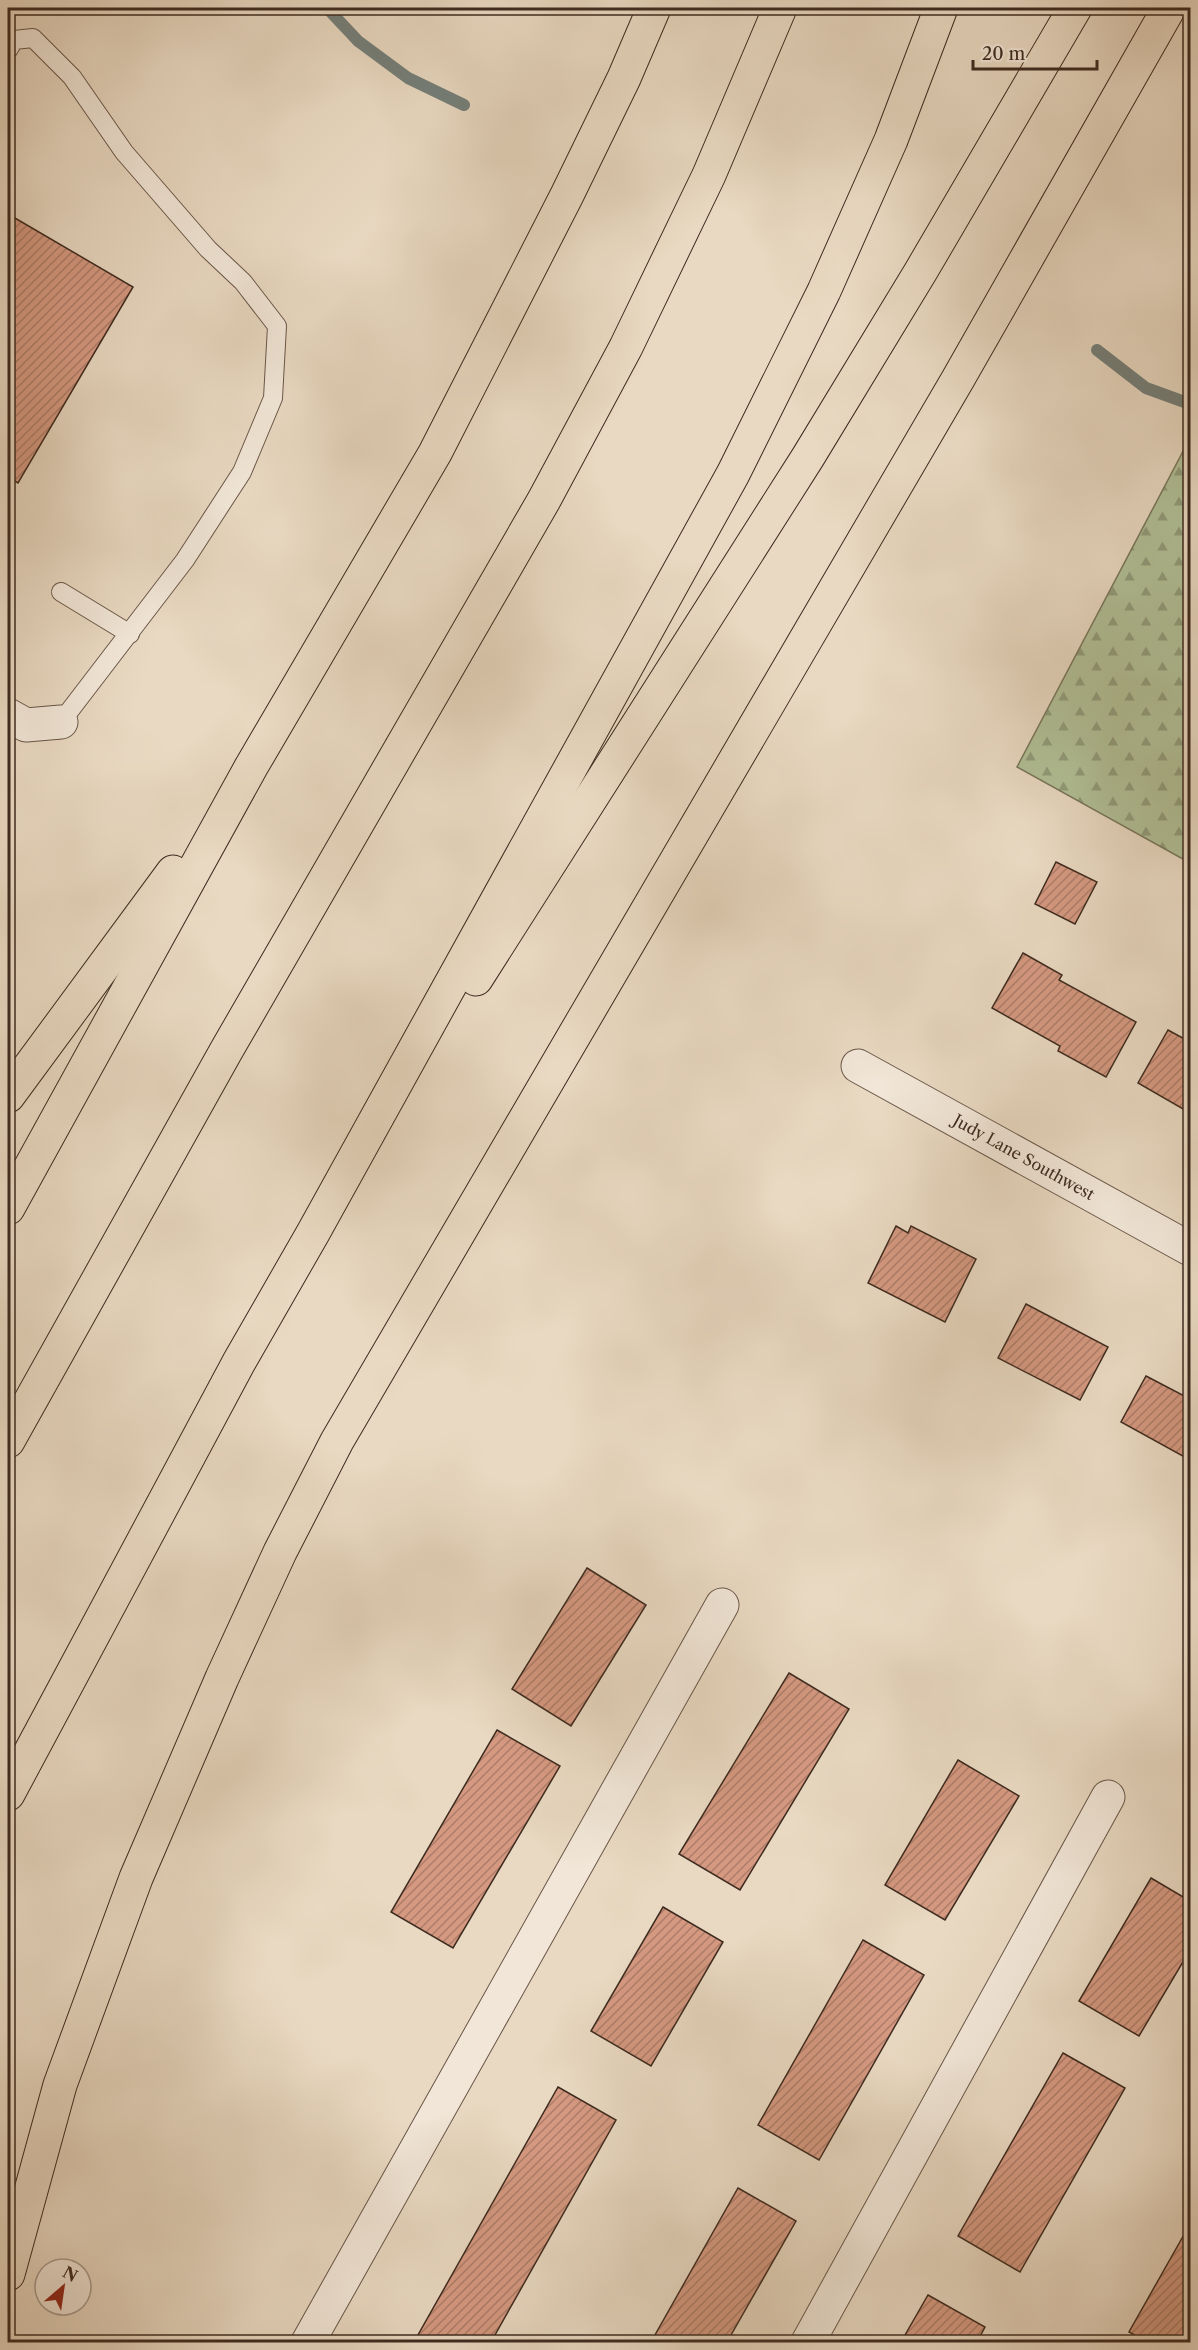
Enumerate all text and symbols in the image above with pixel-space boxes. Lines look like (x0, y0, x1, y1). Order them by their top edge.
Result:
scale bar (973, 33, 1098, 71)
text: 20 m (982, 43, 1026, 65)
street label: Judy Lane Southwest (947, 1108, 1099, 1204)
north arrow (33, 2257, 93, 2317)
text: N (59, 2262, 81, 2286)

